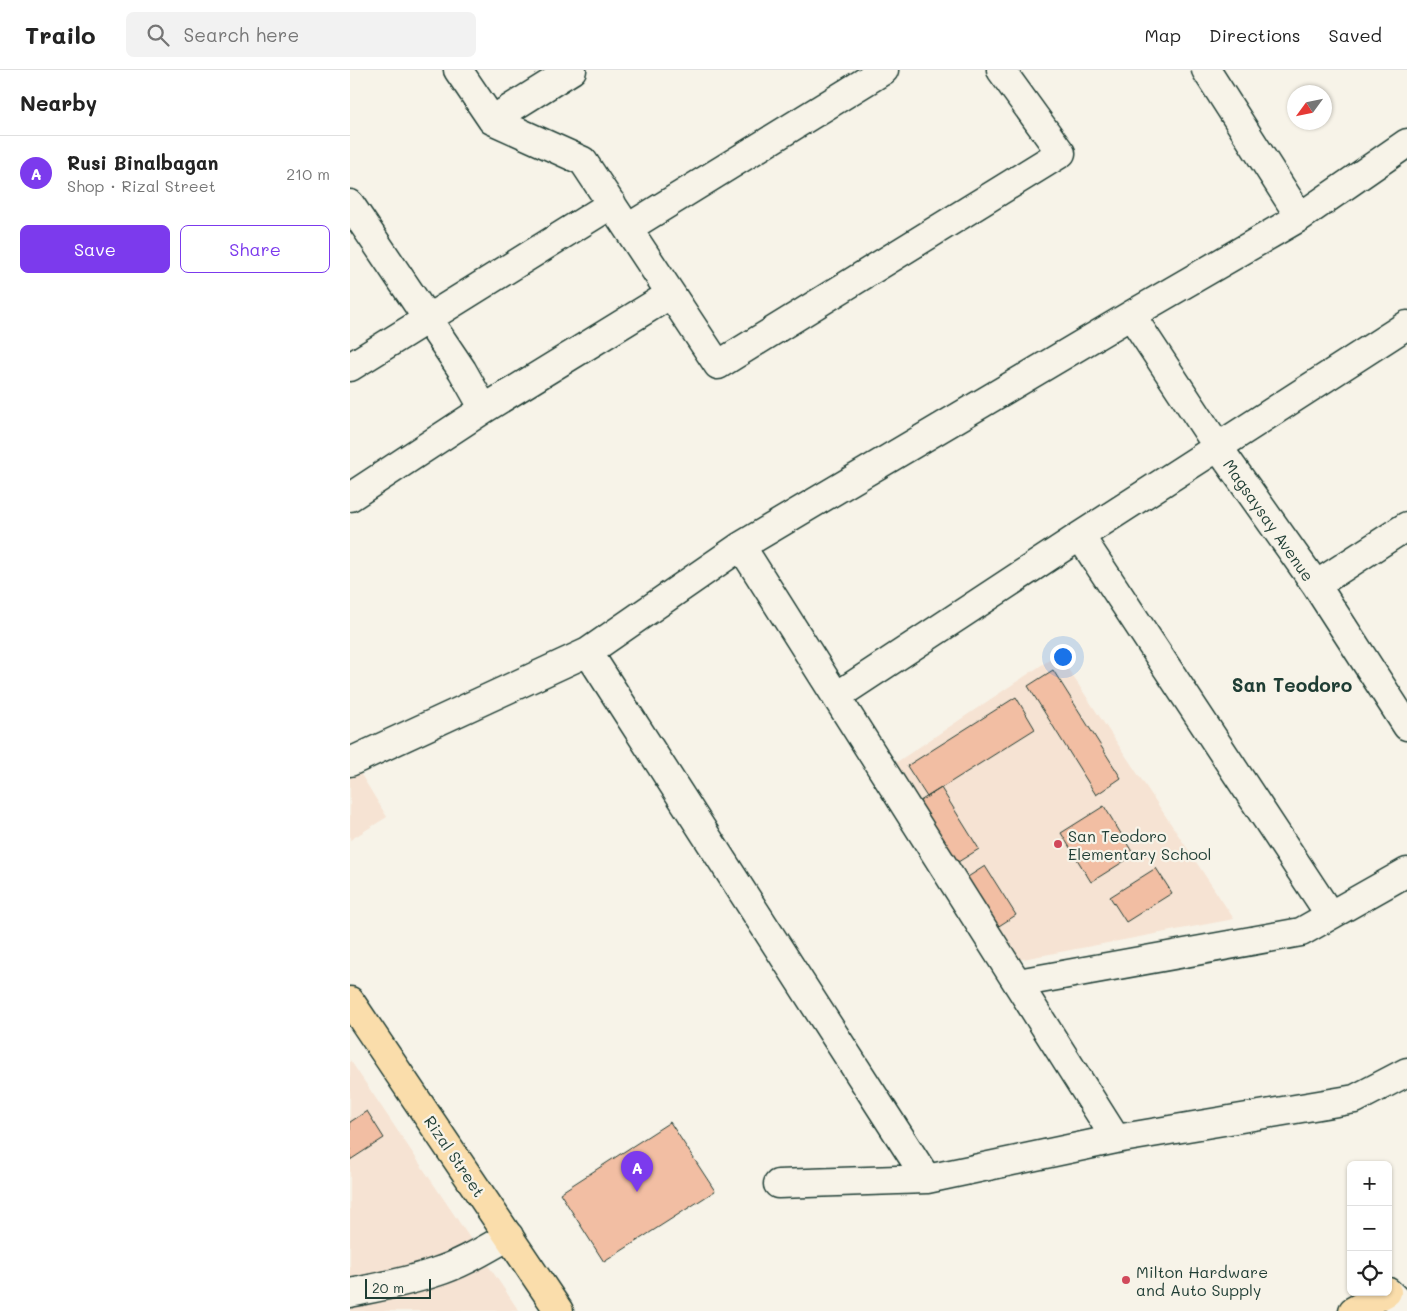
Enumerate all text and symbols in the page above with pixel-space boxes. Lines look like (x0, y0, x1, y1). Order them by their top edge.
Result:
search box (126, 12, 476, 57)
text: Trailo (25, 19, 96, 50)
icon: search (144, 21, 172, 49)
text: Search here (184, 22, 299, 47)
text: Map (1144, 23, 1181, 47)
text: Directions (1209, 23, 1301, 47)
text: Saved (1329, 23, 1382, 47)
north arrow (1287, 85, 1332, 130)
text: Nearby (20, 89, 97, 116)
text: Rusi Binalbagan (67, 150, 218, 175)
text: A (30, 163, 42, 184)
text: 210 m (286, 163, 330, 184)
text: Shop · Rizal Street (67, 175, 216, 196)
button: Save (20, 225, 170, 273)
button: Share (180, 225, 330, 273)
street label: Magsaysay Avenue (1219, 455, 1319, 585)
your location (1050, 644, 1076, 670)
district label: San Teodoro (1232, 672, 1352, 697)
place label: San Teodoro Elementary School (1068, 825, 1212, 864)
marker: San Teodoro Elementary School (1052, 838, 1064, 850)
street label: Rizal Street (420, 1111, 490, 1201)
pin: A (621, 1151, 653, 1192)
map controls (1347, 1161, 1392, 1296)
button: + (1347, 1161, 1392, 1206)
button: − (1347, 1206, 1392, 1251)
button: locate (1347, 1251, 1392, 1296)
place label: Milton Hardware and Auto Supply (1136, 1261, 1268, 1300)
marker: Milton Hardware and Auto Supply (1120, 1274, 1132, 1286)
scale bar (365, 1276, 431, 1299)
text: 20 m (372, 1278, 404, 1297)

